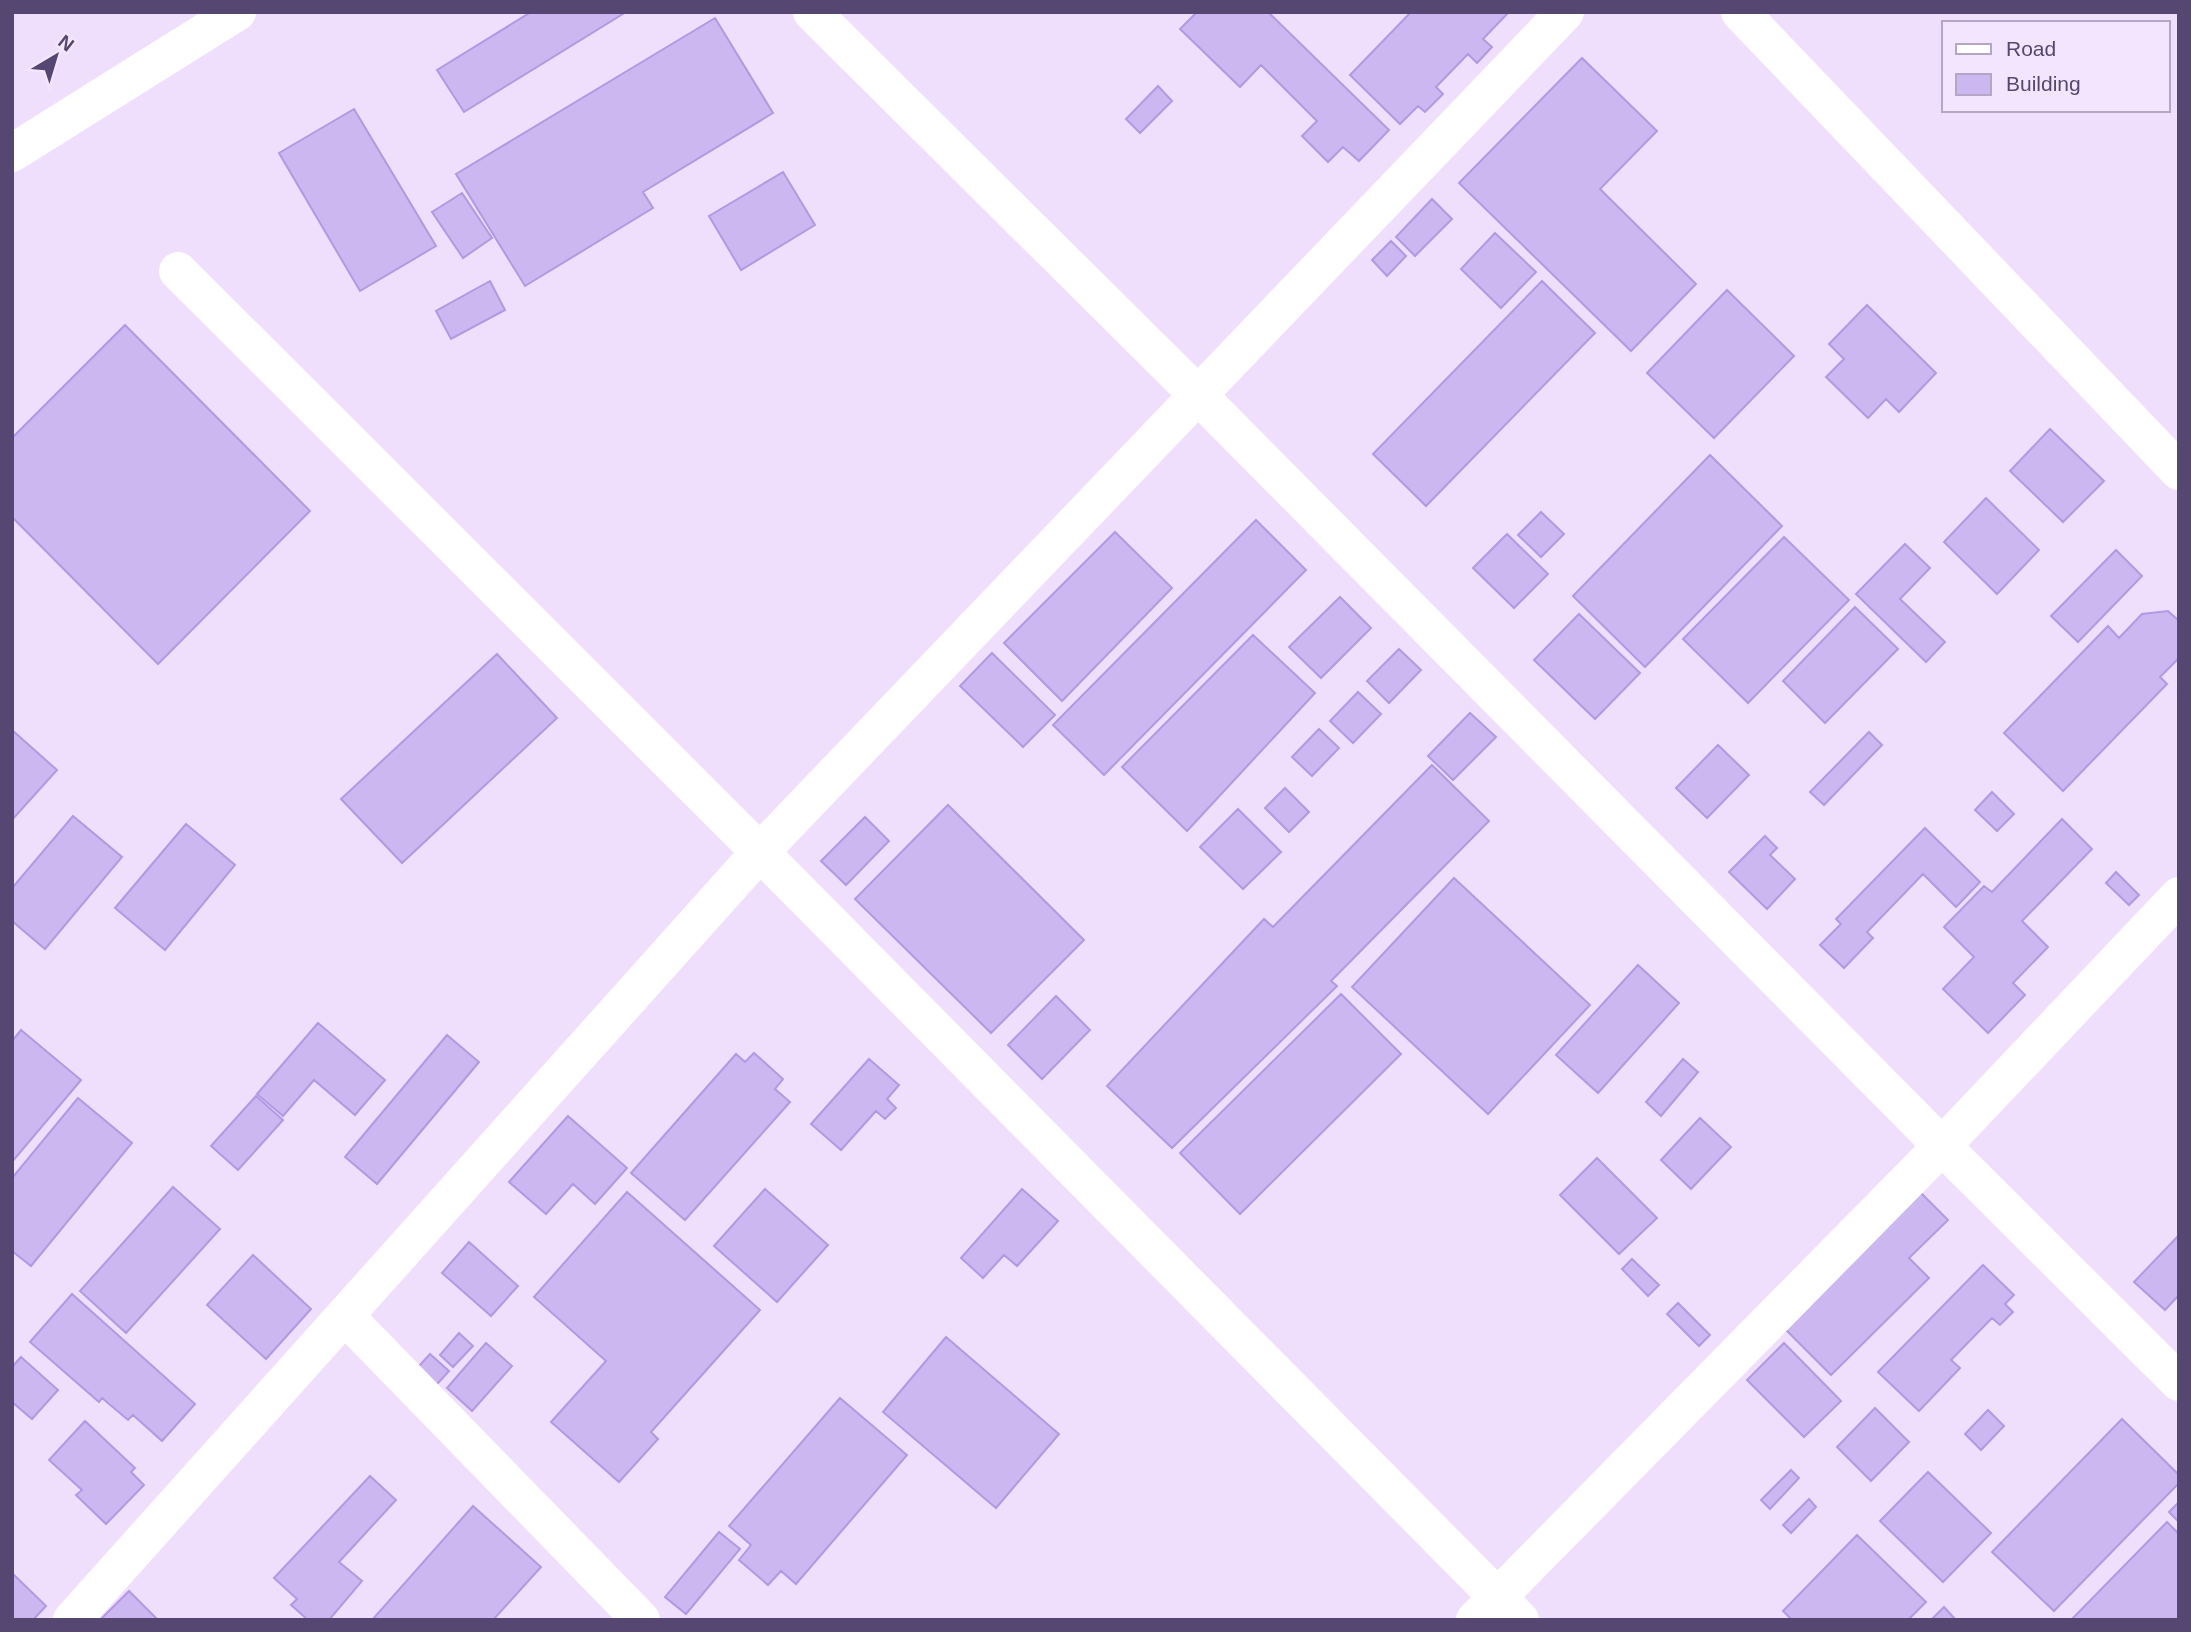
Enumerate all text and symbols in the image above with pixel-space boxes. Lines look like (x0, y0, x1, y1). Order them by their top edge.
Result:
north arrow (21, 21, 91, 91)
legend (1942, 21, 2170, 112)
text: N (54, 30, 78, 55)
text: Road (2006, 37, 2056, 60)
text: Building (2006, 72, 2081, 95)

